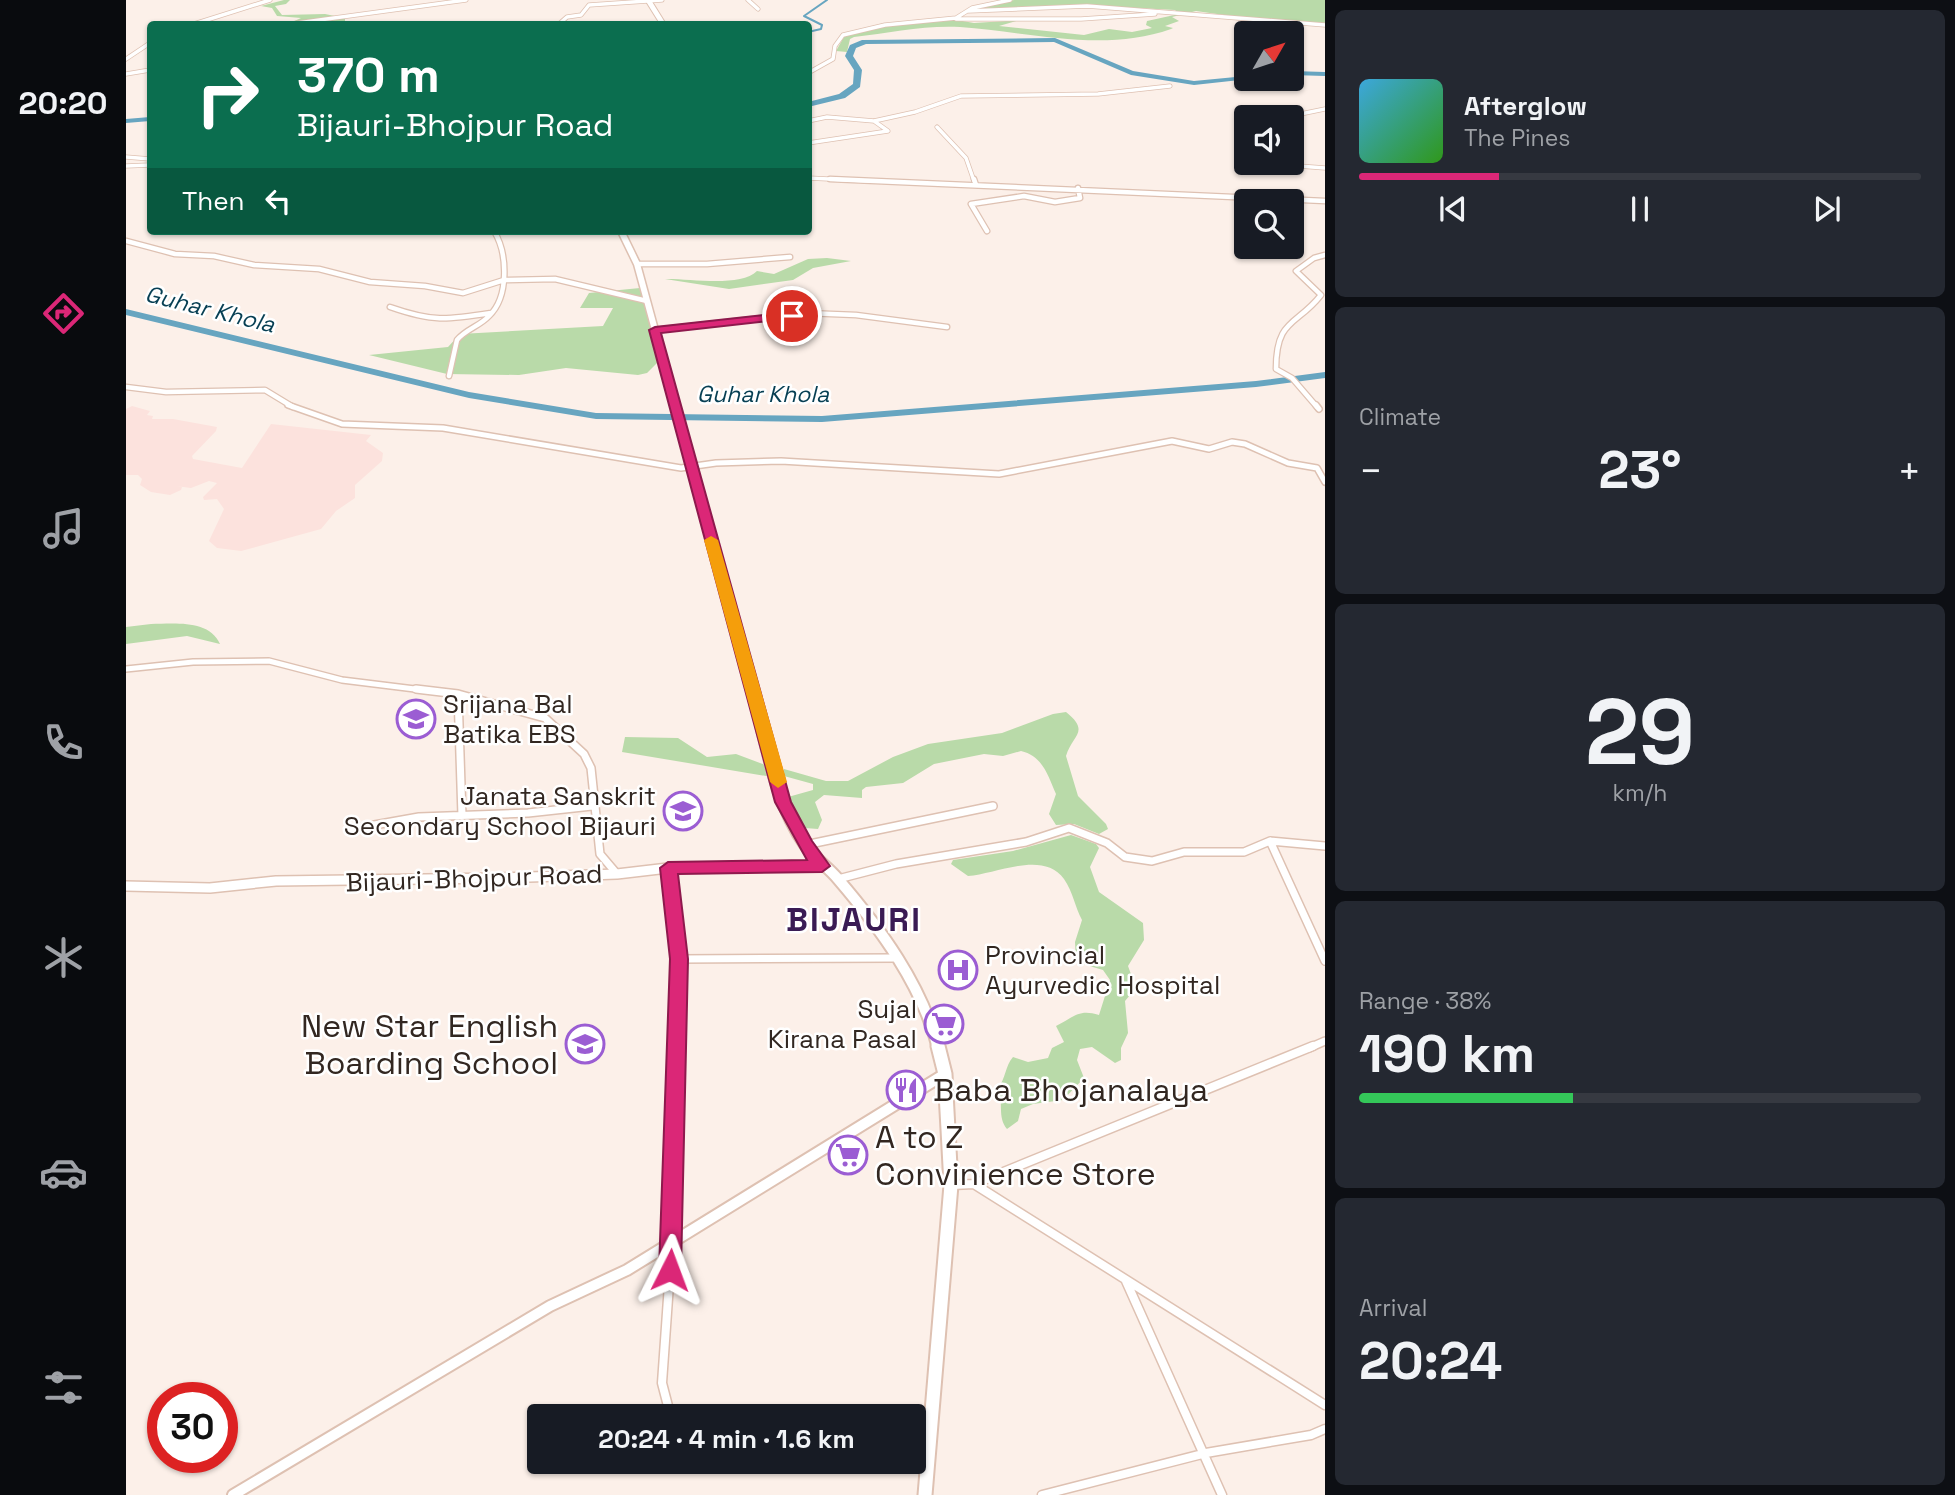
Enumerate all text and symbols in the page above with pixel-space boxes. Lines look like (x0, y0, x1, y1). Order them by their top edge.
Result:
north arrow (1234, 21, 1304, 91)
map controls (1234, 21, 1304, 259)
text: 370 m (297, 44, 440, 106)
icon: right (182, 49, 273, 140)
text: 20:20 (18, 83, 108, 123)
text: Afterglow (1464, 89, 1587, 123)
text: Bijauri-Bhojpur Road (297, 105, 613, 145)
button: sound (1234, 105, 1304, 175)
text: The Pines (1464, 123, 1570, 153)
icon: left (259, 182, 297, 220)
text: Then (182, 184, 245, 218)
button: search (1234, 189, 1304, 259)
icon: previous (1434, 190, 1472, 228)
icon: pause (1621, 190, 1659, 228)
icon: next (1808, 190, 1846, 228)
water label: Guhar Khola (142, 278, 279, 340)
pin (762, 286, 822, 346)
icon: directions (39, 289, 88, 338)
icon: arrive (773, 297, 811, 335)
water label: Guhar Khola (697, 379, 830, 409)
text: Climate (1359, 402, 1441, 432)
text: 23° (1599, 437, 1682, 503)
text: − (1359, 447, 1383, 495)
text: + (1897, 447, 1921, 495)
icon: music (39, 504, 88, 553)
text: 29 (1585, 674, 1695, 791)
place label: Srijana Bal Batika EBS (443, 687, 576, 751)
school or university icon: Srijana Bal Batika EBS (395, 698, 437, 740)
icon: phone (39, 718, 88, 767)
text: km/h (1613, 778, 1667, 808)
place label: Janata Sanskrit Secondary School Bijauri (344, 779, 656, 843)
school or university icon: Janata Sanskrit Secondary School Bijauri (662, 790, 704, 832)
street label: Bijauri-Bhojpur Road (345, 857, 603, 899)
district label: BIJAURI (786, 899, 922, 941)
icon: climate (39, 933, 88, 982)
place label: Provincial Ayurvedic Hospital (985, 938, 1220, 1002)
hospital icon: Provincial Ayurvedic Hospital (937, 949, 979, 991)
text: Range · 38% (1359, 986, 1491, 1016)
place label: Sujal Kirana Pasal (768, 992, 917, 1056)
supermarket icon: Sujal Kirana Pasal (923, 1003, 965, 1045)
place label: New Star English Boarding School (301, 1006, 558, 1083)
text: 190 km (1359, 1021, 1535, 1087)
school or university icon: New Star English Boarding School (564, 1023, 606, 1065)
restaurant icon: Baba Bhojanalaya (885, 1069, 927, 1111)
place label: Baba Bhojanalaya (933, 1070, 1208, 1110)
place label: A to Z Convinience Store (875, 1117, 1156, 1194)
supermarket icon: A to Z Convinience Store (827, 1134, 869, 1176)
icon: car (39, 1148, 88, 1197)
position arrow (633, 1233, 707, 1307)
text: Arrival (1359, 1293, 1427, 1323)
text: 20:24 (1359, 1328, 1502, 1394)
icon: filters (39, 1363, 88, 1412)
speed limit sign: 30 (147, 1382, 238, 1473)
text: 20:24 · 4 min · 1.6 km (598, 1422, 855, 1456)

